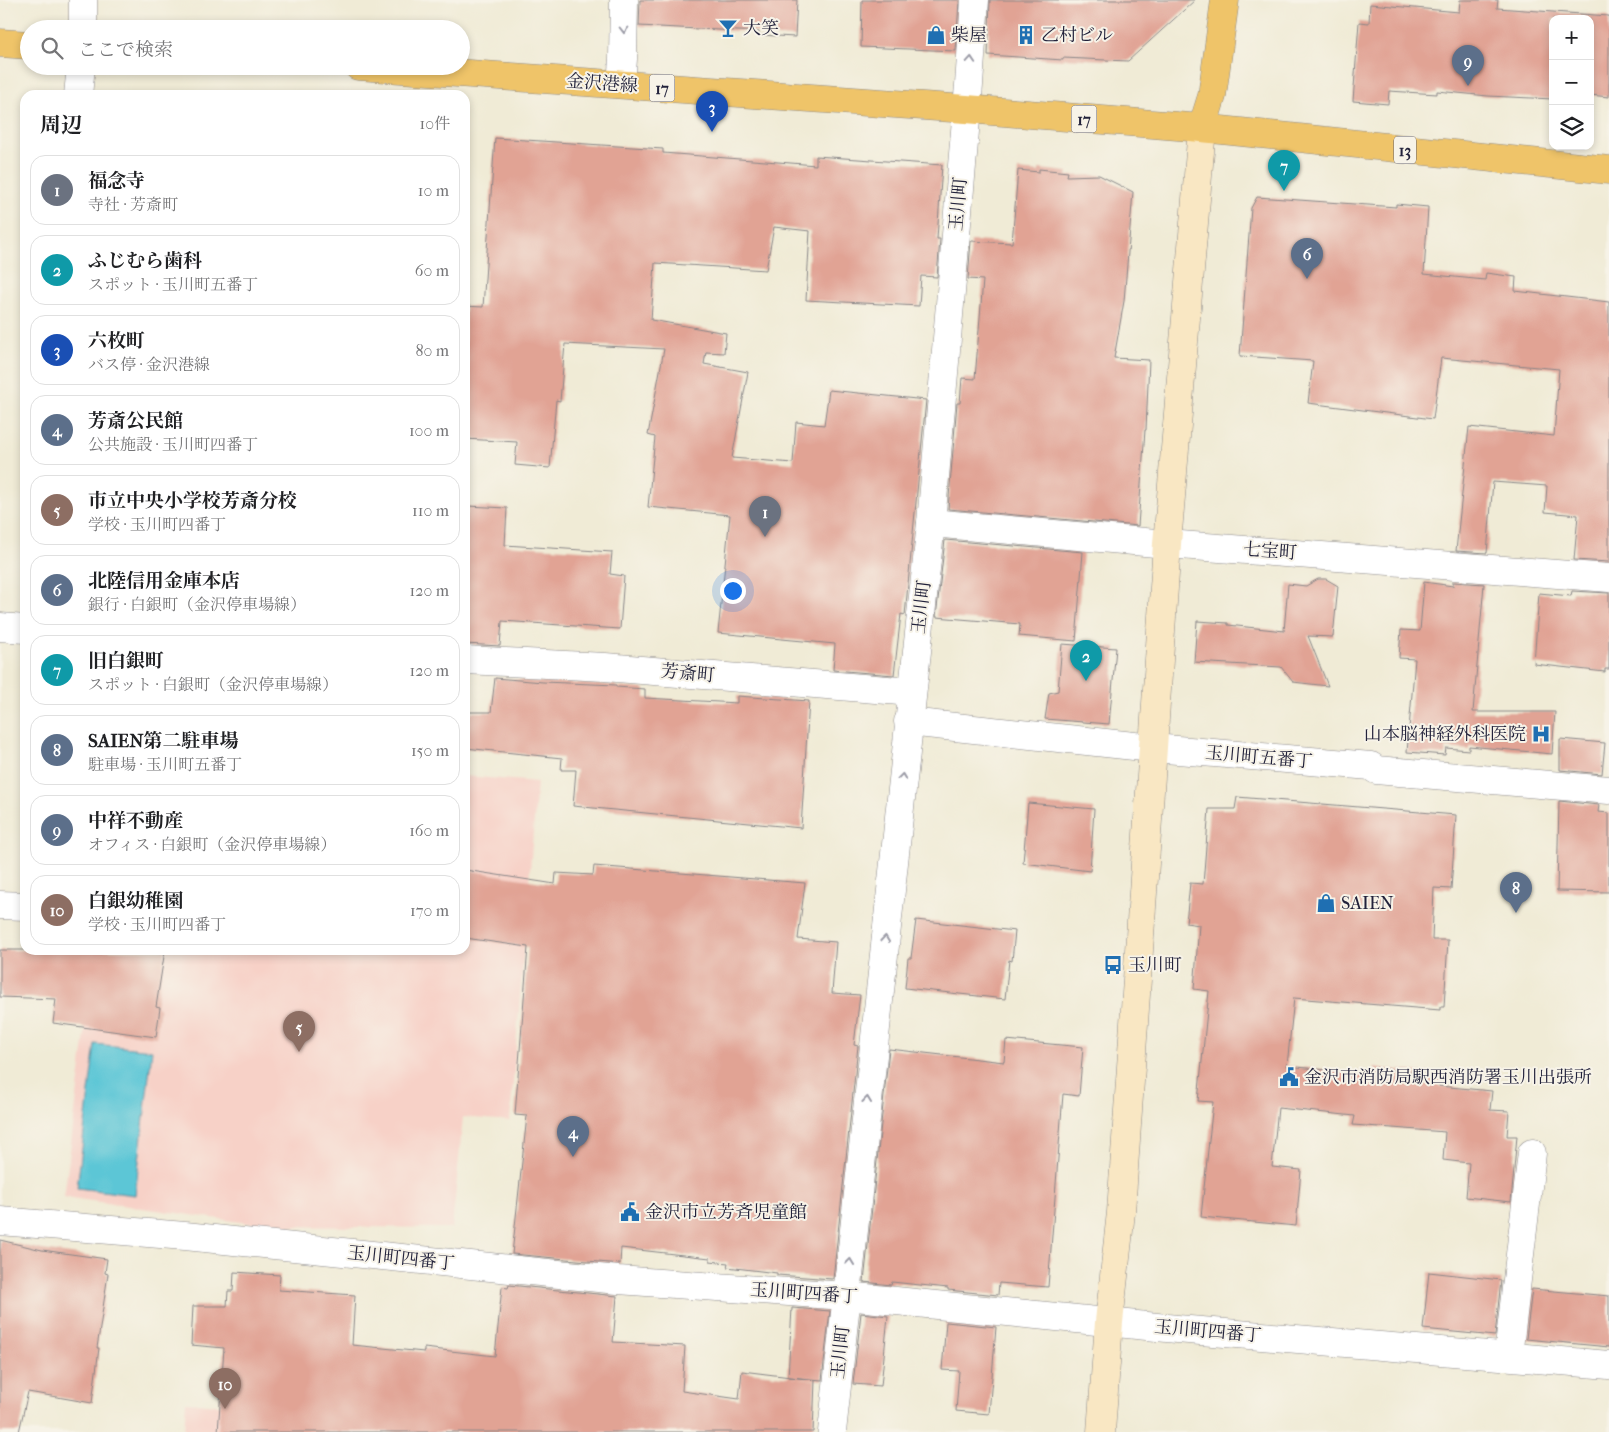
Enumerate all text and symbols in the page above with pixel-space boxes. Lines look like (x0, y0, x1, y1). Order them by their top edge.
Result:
map controls (1549, 15, 1594, 150)
button: + (1549, 15, 1594, 60)
bar icon: 大笑 (717, 17, 739, 39)
place label: 大笑 (743, 18, 779, 39)
search box (20, 20, 470, 75)
shop icon: 柴屋 (925, 24, 947, 46)
building icon: 乙村ビル (1015, 24, 1037, 46)
place label: 柴屋 (951, 25, 987, 46)
place label: 乙村ビル (1041, 25, 1113, 46)
one-way arrow (618, 26, 629, 34)
icon: search (38, 34, 66, 62)
text: ここで検索 (78, 39, 173, 61)
pin: 9 (1452, 45, 1484, 86)
one-way arrow (965, 56, 976, 64)
button: − (1549, 60, 1594, 105)
street label: 金沢港線 (565, 71, 639, 96)
road number: 17 (650, 75, 674, 102)
pin: 3 (696, 91, 728, 132)
button: layers (1549, 105, 1594, 150)
road number: 17 (1072, 106, 1096, 132)
text: 周辺 (40, 113, 82, 137)
text: 10件 (420, 114, 450, 133)
road number: 13 (1394, 136, 1416, 164)
pin: 7 (1268, 150, 1300, 191)
text: 福念寺 (88, 170, 145, 192)
street label: 玉川町 (946, 176, 971, 232)
text: 1 (54, 181, 60, 200)
text: 10 m (418, 181, 449, 200)
text: 寺社 · 芳斎町 (88, 195, 178, 214)
pin: 6 (1291, 238, 1323, 279)
text: ふじむら歯科 (88, 250, 202, 272)
text: 2 (53, 261, 61, 280)
text: 60 m (415, 261, 449, 280)
text: スポット · 玉川町五番丁 (88, 275, 258, 294)
text: 六枚町 (88, 330, 145, 352)
text: 3 (54, 341, 60, 360)
text: 80 m (415, 341, 449, 360)
text: バス停 · 金沢港線 (88, 355, 210, 374)
text: 芳斎公民館 (88, 410, 183, 432)
text: 4 (52, 421, 62, 440)
text: 100 m (409, 421, 449, 440)
text: 公共施設 · 玉川町四番丁 (88, 435, 258, 454)
text: 市立中央小学校芳斎分校 (88, 490, 297, 512)
pin: 1 (749, 496, 781, 537)
text: 5 (54, 501, 60, 520)
text: 110 m (412, 501, 449, 520)
text: 学校 · 玉川町四番丁 (88, 515, 226, 534)
street label: 七宝町 (1242, 539, 1298, 564)
text: 北陸信用金庫本店 (88, 570, 240, 592)
your location (720, 578, 746, 604)
street label: 玉川町 (908, 579, 935, 635)
text: 6 (53, 581, 61, 600)
text: 120 m (410, 581, 449, 600)
text: 銀行 · 白銀町（金沢停車場線） (88, 595, 306, 614)
pin: 2 (1070, 640, 1102, 681)
text: 旧白銀町 (88, 650, 164, 672)
text: 7 (53, 661, 61, 680)
text: 120 m (410, 661, 449, 680)
street label: 芳斎町 (660, 661, 716, 686)
text: スポット · 白銀町（金沢停車場線） (88, 675, 338, 694)
hospital icon: 山本脳神経外科医院 (1530, 723, 1552, 745)
place label: 山本脳神経外科医院 (1364, 724, 1526, 745)
text: SAIEN第二駐車場 (88, 730, 239, 752)
text: 8 (53, 741, 61, 760)
text: 150 m (411, 741, 449, 760)
street label: 玉川町五番丁 (1204, 742, 1314, 773)
text: 駐車場 · 玉川町五番丁 (88, 755, 242, 774)
one-way arrow (896, 773, 907, 781)
text: 中祥不動産 (88, 810, 183, 832)
text: 9 (53, 821, 61, 840)
text: 160 m (409, 821, 449, 840)
text: オフィス · 白銀町（金沢停車場線） (88, 835, 336, 854)
pin: 8 (1500, 872, 1532, 913)
text: 白銀幼稚園 (88, 890, 183, 912)
shop icon: SAIEN (1315, 892, 1337, 914)
place label: SAIEN (1341, 893, 1394, 914)
text: 10 (50, 901, 64, 920)
text: 170 m (410, 901, 449, 920)
text: 学校 · 玉川町四番丁 (88, 915, 226, 934)
one-way arrow (879, 934, 890, 942)
bus stop icon: 玉川町 (1102, 954, 1124, 976)
place label: 玉川町 (1128, 955, 1182, 976)
pin: 5 (283, 1011, 315, 1052)
public building icon: 金沢市消防局駅西消防署玉川出張所 (1278, 1066, 1300, 1088)
place label: 金沢市消防局駅西消防署玉川出張所 (1304, 1067, 1592, 1088)
one-way arrow (861, 1096, 872, 1104)
pin: 4 (557, 1116, 589, 1157)
public building icon: 金沢市立芳斉児童館 (619, 1201, 641, 1223)
place label: 金沢市立芳斉児童館 (645, 1202, 807, 1223)
street label: 玉川町四番丁 (346, 1242, 456, 1275)
one-way arrow (844, 1257, 855, 1265)
street label: 玉川町四番丁 (749, 1279, 859, 1308)
street label: 玉川町四番丁 (1153, 1316, 1263, 1347)
street label: 玉川町 (827, 1324, 854, 1380)
pin: 10 (209, 1368, 241, 1409)

